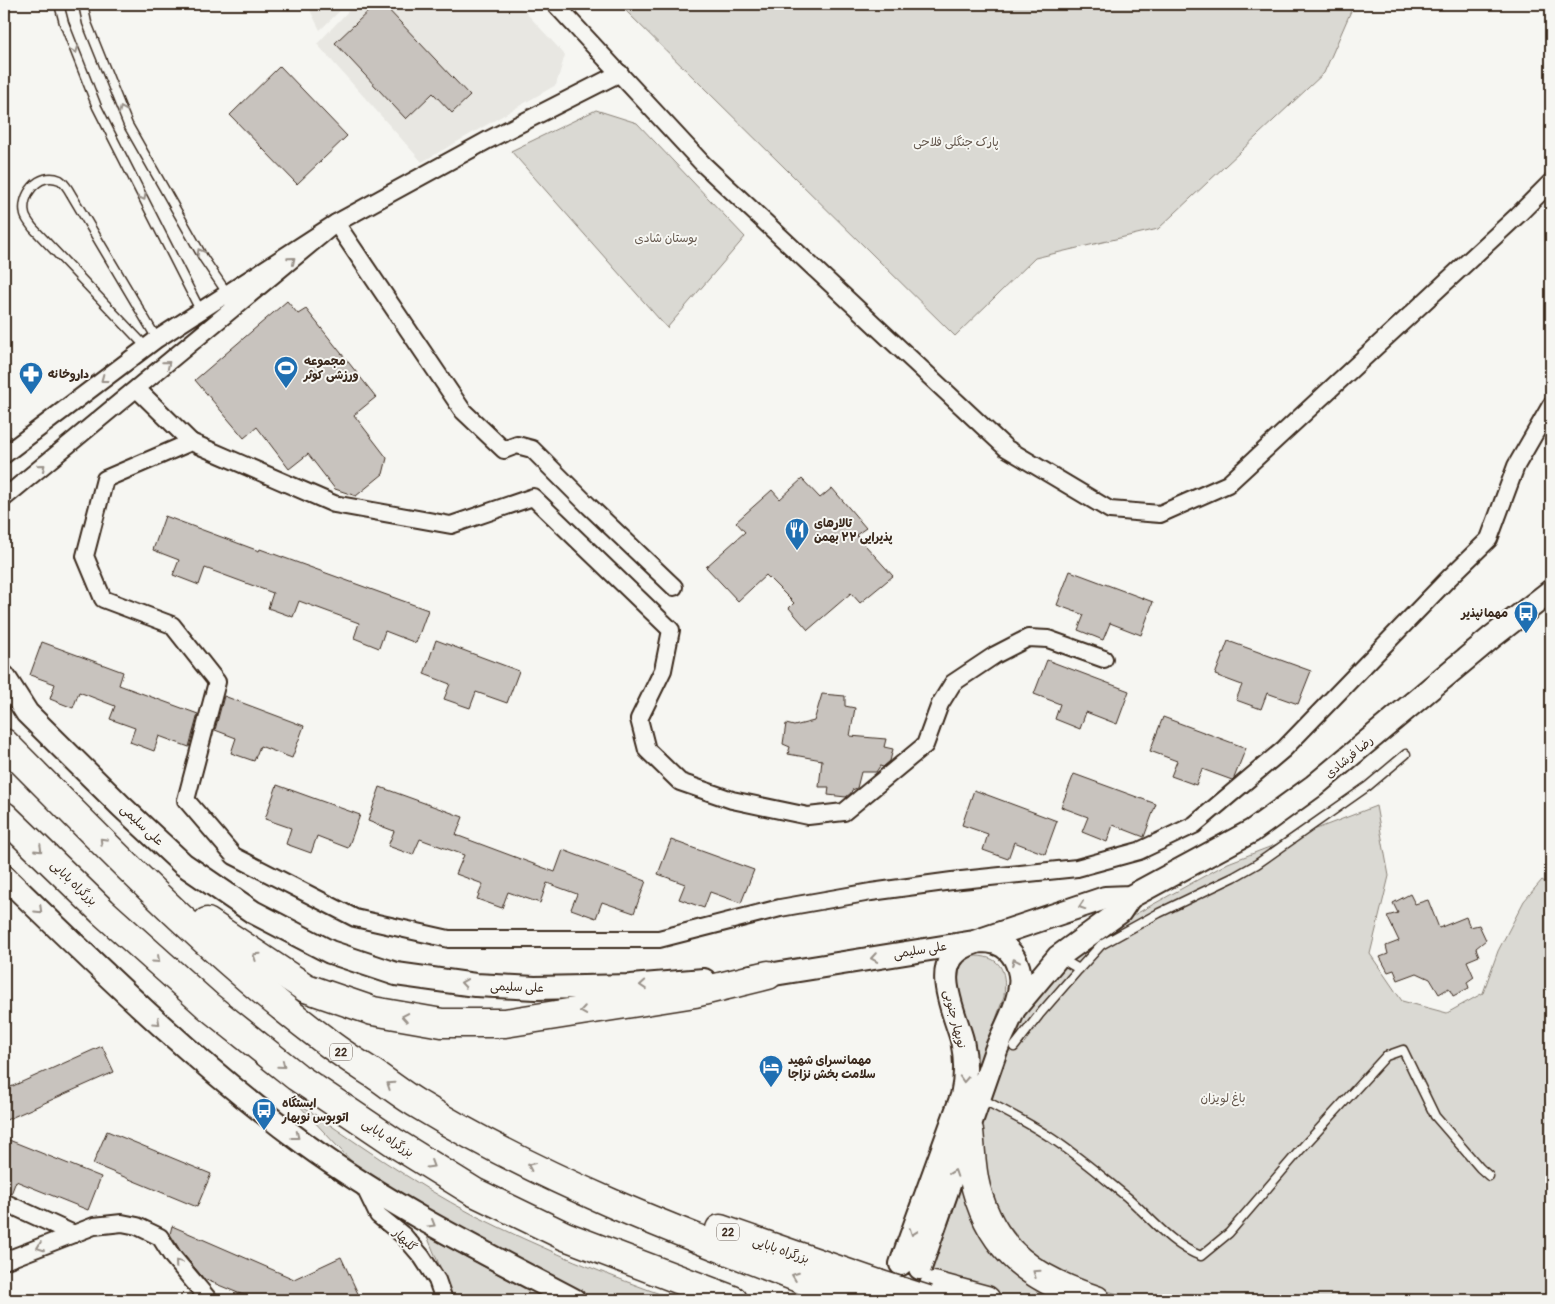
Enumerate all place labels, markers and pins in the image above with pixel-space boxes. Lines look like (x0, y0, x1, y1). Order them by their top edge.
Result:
place label: مجموعه ورزشی کوثر (303, 354, 359, 383)
sports icon: مجموعه ورزشی کوثر (273, 355, 299, 389)
pharmacy icon: داروخانه (18, 361, 44, 395)
place label: داروخانه (48, 367, 89, 382)
place label: تالارهای پذیرایی ۲۲ بهمن (814, 516, 893, 545)
restaurant icon: تالارهای پذیرایی ۲۲ بهمن (784, 517, 810, 551)
bus stop icon: مهمانپذیر (1513, 600, 1539, 634)
place label: مهمانپذیر (1460, 606, 1508, 621)
place label: مهمانسرای شهید سلامت بخش نزاجا (788, 1053, 876, 1082)
hotel icon: مهمانسرای شهید سلامت بخش نزاجا (758, 1054, 784, 1088)
place label: ایستگاه اتوبوس نوبهار (281, 1095, 349, 1125)
bus stop icon: ایستگاه اتوبوس نوبهار (251, 1097, 277, 1131)

